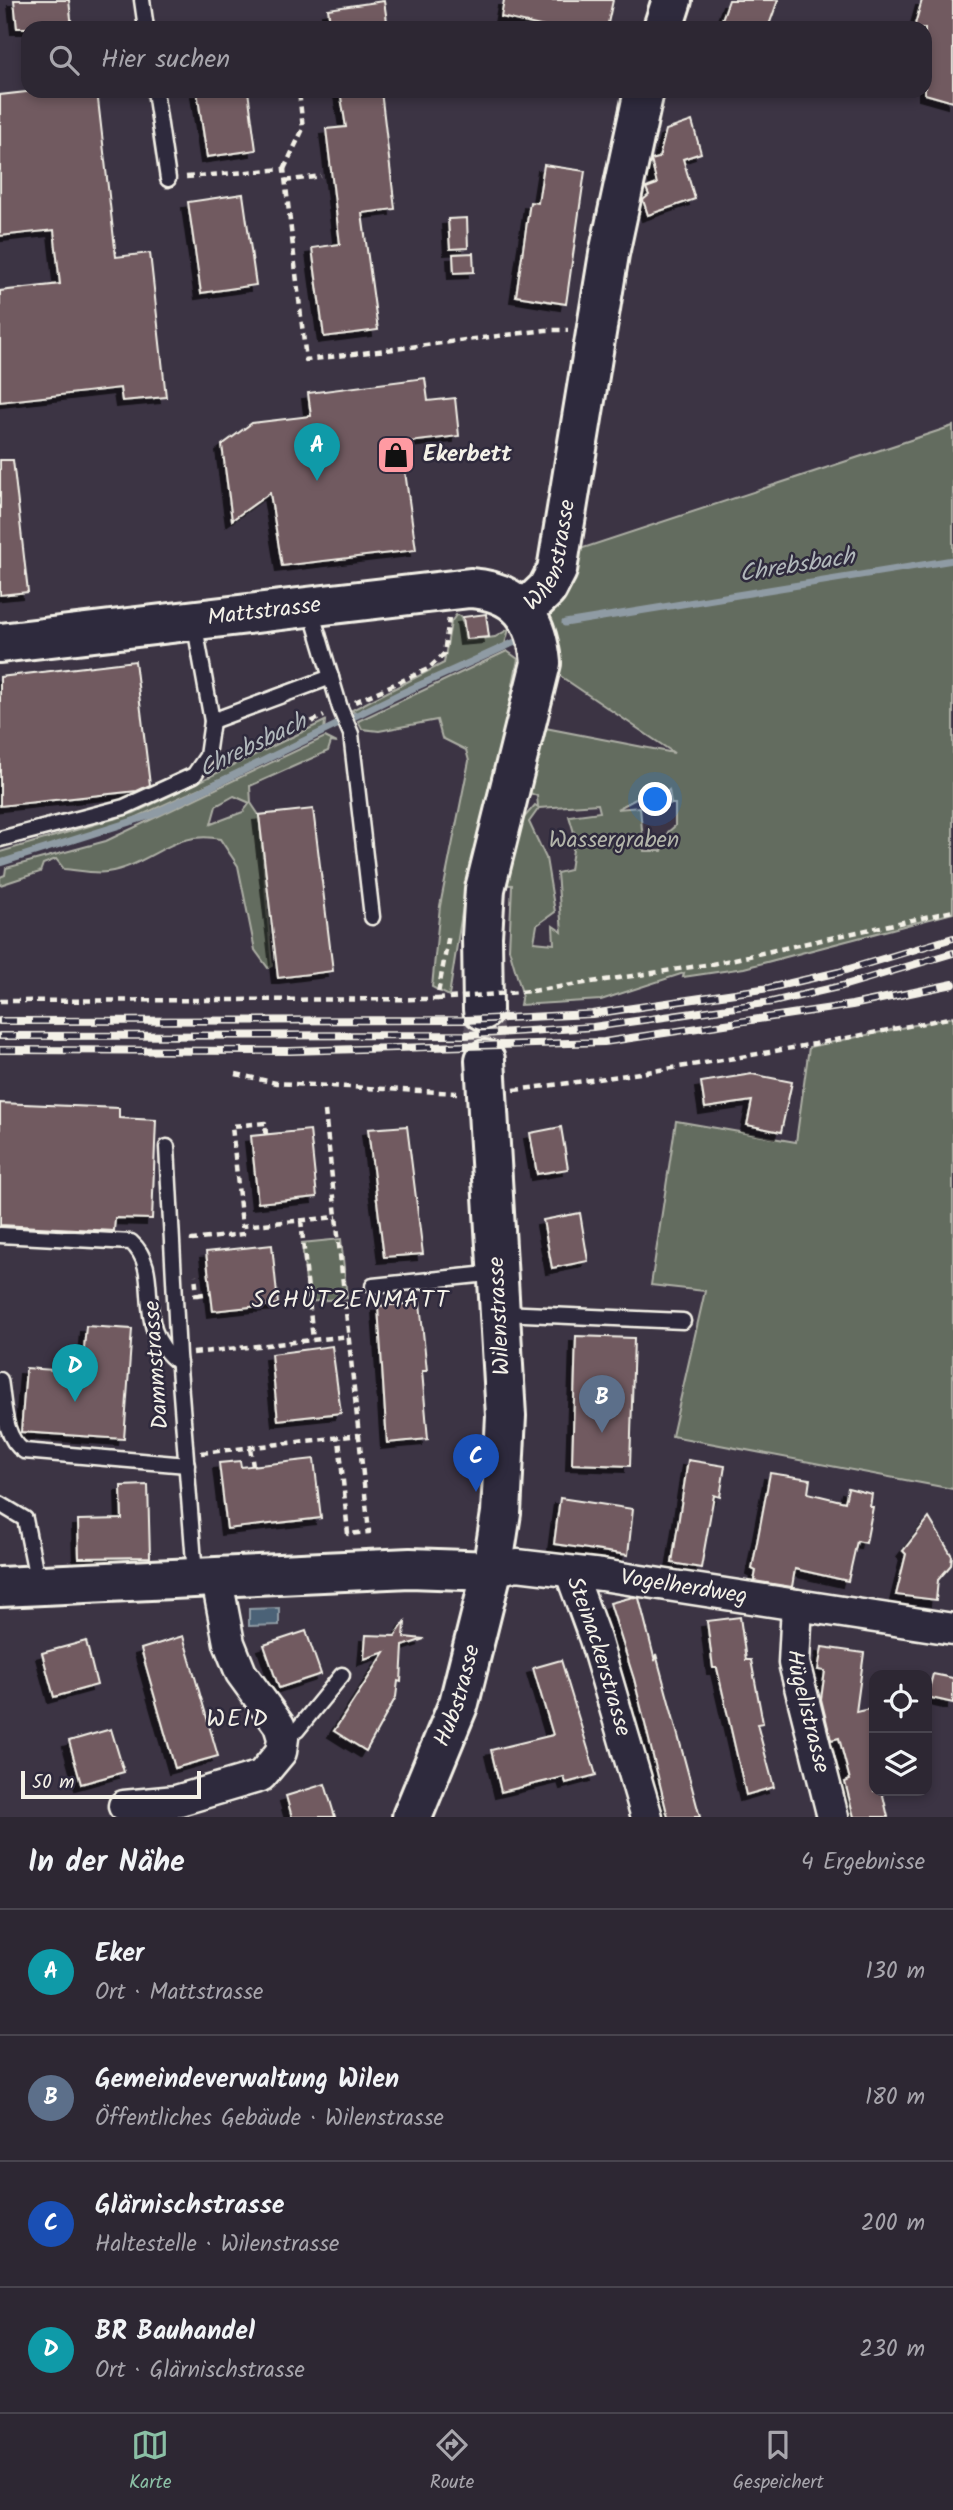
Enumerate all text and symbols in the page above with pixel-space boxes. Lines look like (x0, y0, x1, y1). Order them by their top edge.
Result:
search box (21, 21, 932, 98)
text: Hier suchen (101, 39, 230, 81)
icon: search (45, 41, 83, 79)
pin: A (294, 423, 340, 481)
shop icon: Ekerbett (375, 434, 417, 476)
place label: Ekerbett (423, 437, 512, 473)
street label: Wilenstrasse (516, 497, 586, 620)
water label: Chrebsbach (737, 537, 860, 594)
street label: Mattstrasse (206, 588, 323, 637)
water label: Chrebsbach (192, 702, 316, 789)
your location (638, 782, 672, 816)
park label: Wassergraben (549, 823, 679, 859)
street label: Wilenstrasse (479, 1256, 521, 1376)
district label: SCHÜTZENMATT (252, 1281, 450, 1320)
street label: Dammstrasse (135, 1299, 179, 1431)
pin: D (52, 1344, 98, 1402)
pin: B (579, 1375, 625, 1433)
pin: C (453, 1434, 499, 1492)
street label: Vogelherdweg (618, 1560, 750, 1615)
street label: Steinackerstrasse (556, 1571, 641, 1741)
street label: Hubstrasse (425, 1641, 491, 1753)
street label: Hügelistrasse (776, 1649, 839, 1777)
map controls (869, 1670, 932, 1796)
button: locate (869, 1670, 932, 1733)
district label: WEID (206, 1700, 270, 1739)
button: layers (869, 1733, 932, 1796)
scale bar (21, 1768, 201, 1800)
text: 50 m (32, 1768, 74, 1798)
text: In der Nähe (28, 1839, 185, 1887)
text: 4 Ergebnisse (801, 1845, 925, 1881)
text: Eker (95, 1933, 144, 1975)
text: A (44, 1954, 58, 1990)
text: 130 m (866, 1954, 925, 1990)
text: Ort · Mattstrasse (95, 1975, 263, 2011)
text: Gemeindeverwaltung Wilen (95, 2059, 399, 2101)
text: B (44, 2080, 58, 2116)
text: 180 m (865, 2080, 925, 2116)
text: Öffentliches Gebäude · Wilenstrasse (95, 2101, 444, 2137)
text: Glärnischstrasse (95, 2185, 285, 2227)
text: C (44, 2206, 58, 2242)
text: 200 m (861, 2206, 925, 2242)
text: Haltestelle · Wilenstrasse (95, 2227, 339, 2263)
text: BR Bauhandel (95, 2311, 255, 2353)
text: D (43, 2332, 59, 2368)
text: 230 m (859, 2332, 925, 2368)
text: Ort · Glärnischstrasse (95, 2353, 305, 2389)
tab: Karte (129, 2426, 171, 2498)
tab: Route (430, 2426, 474, 2498)
tab: Gespeichert (733, 2426, 824, 2498)

